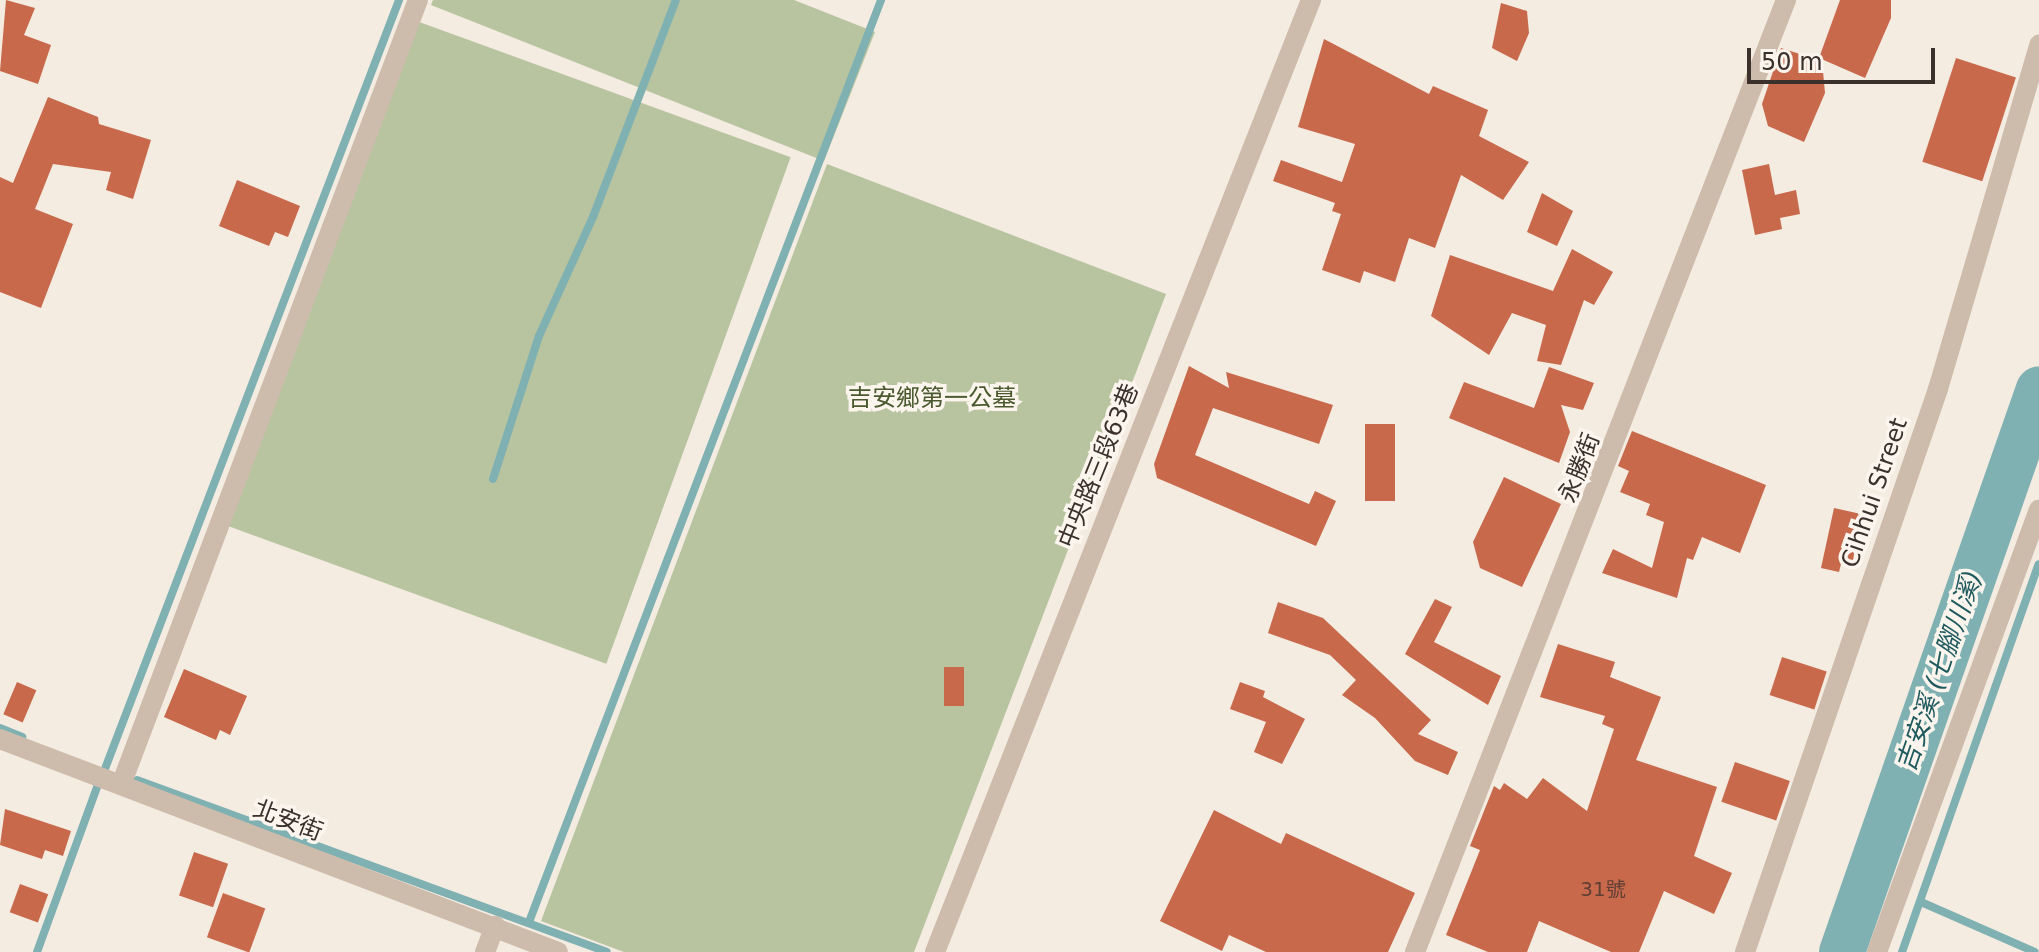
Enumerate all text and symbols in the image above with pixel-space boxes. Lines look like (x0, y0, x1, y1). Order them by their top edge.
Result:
scale bar (1751, 32, 1939, 82)
text: 50 m (1761, 48, 1823, 76)
street label: 中央路三段63巷 (1053, 380, 1145, 552)
park label: 吉安鄉第一公墓 (848, 385, 1016, 413)
street label: Cihhui Street (1836, 414, 1914, 572)
street label: 永勝街 (1554, 429, 1606, 507)
water label: 吉安溪 (七腳川溪) (1891, 566, 1989, 776)
street label: 北安街 (249, 795, 327, 847)
house number: 31號 (1580, 877, 1626, 901)

